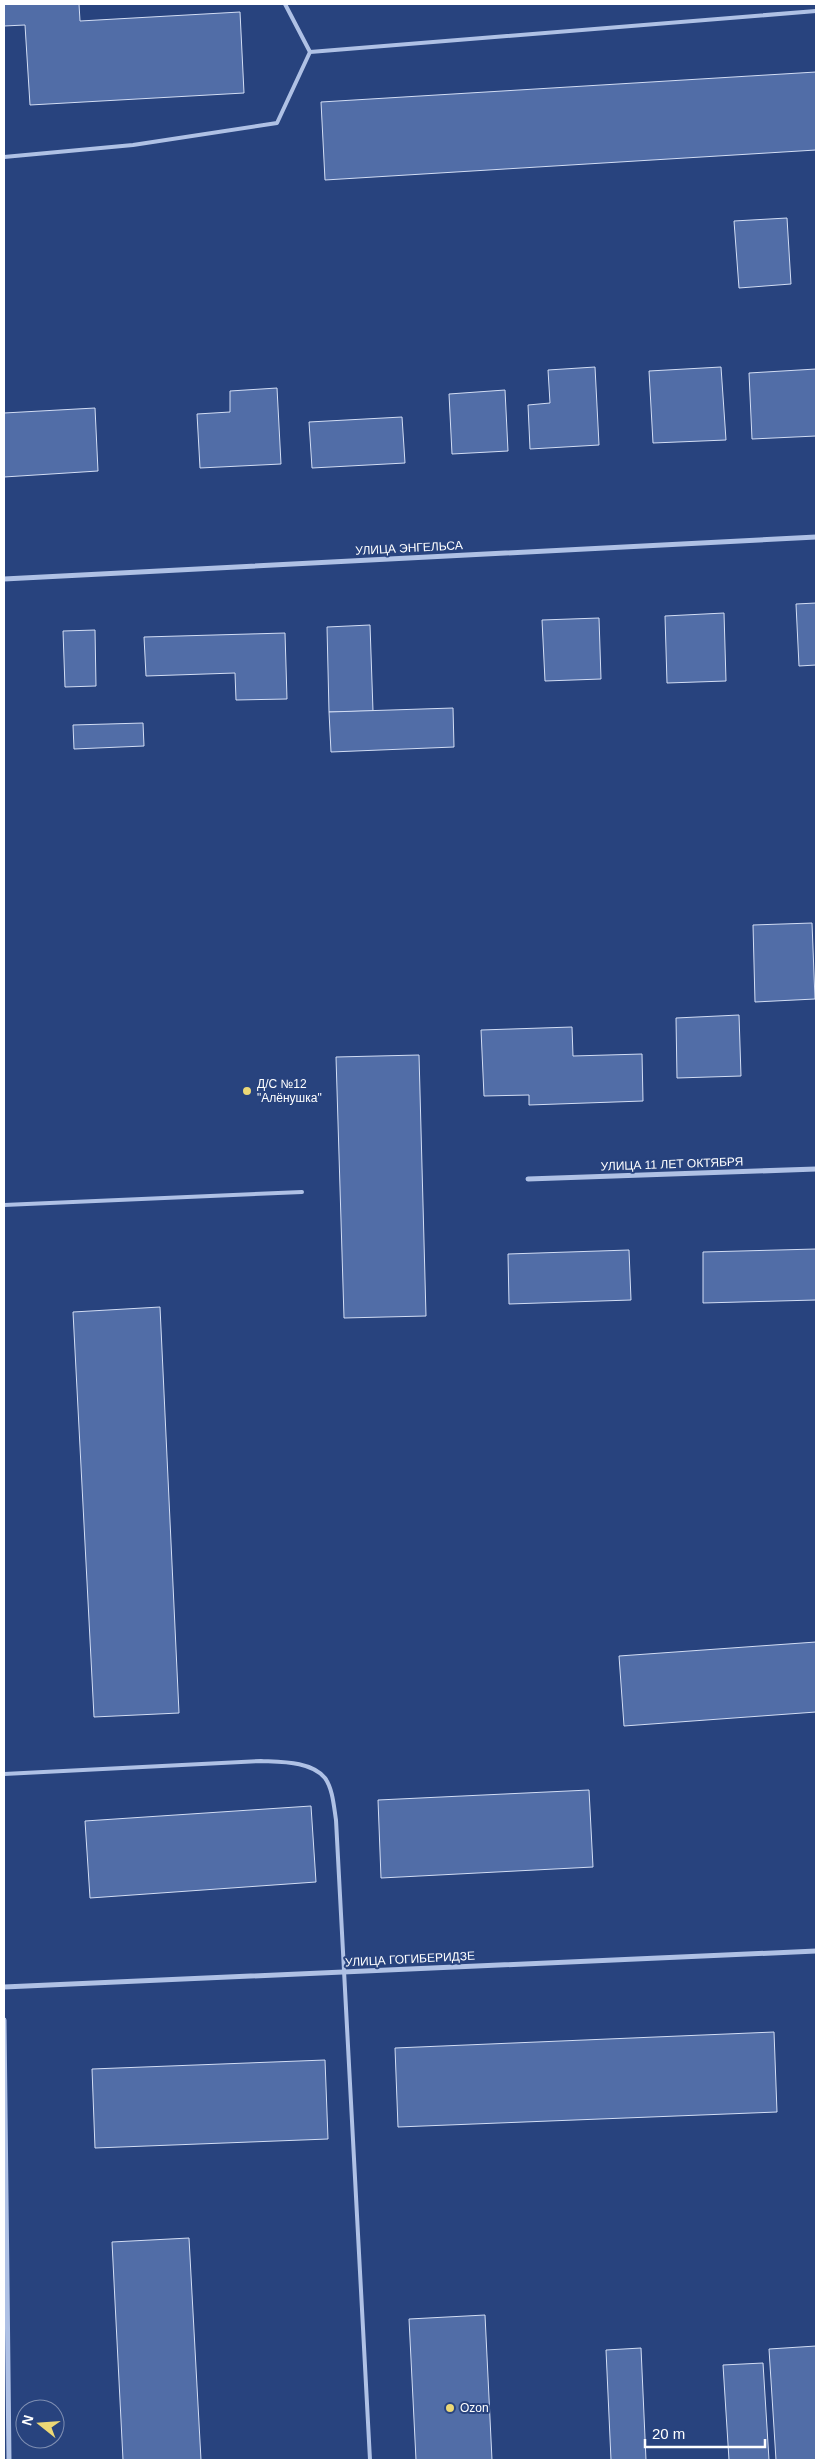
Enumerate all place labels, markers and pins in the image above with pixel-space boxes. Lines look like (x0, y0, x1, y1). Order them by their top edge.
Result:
place label: Д/С №12 "Алёнушка" (257, 1077, 322, 1105)
marker: Д/С №12 "Алёнушка" (241, 1085, 253, 1097)
place label: Ozon (460, 2401, 489, 2415)
marker: Ozon (444, 2402, 456, 2414)

